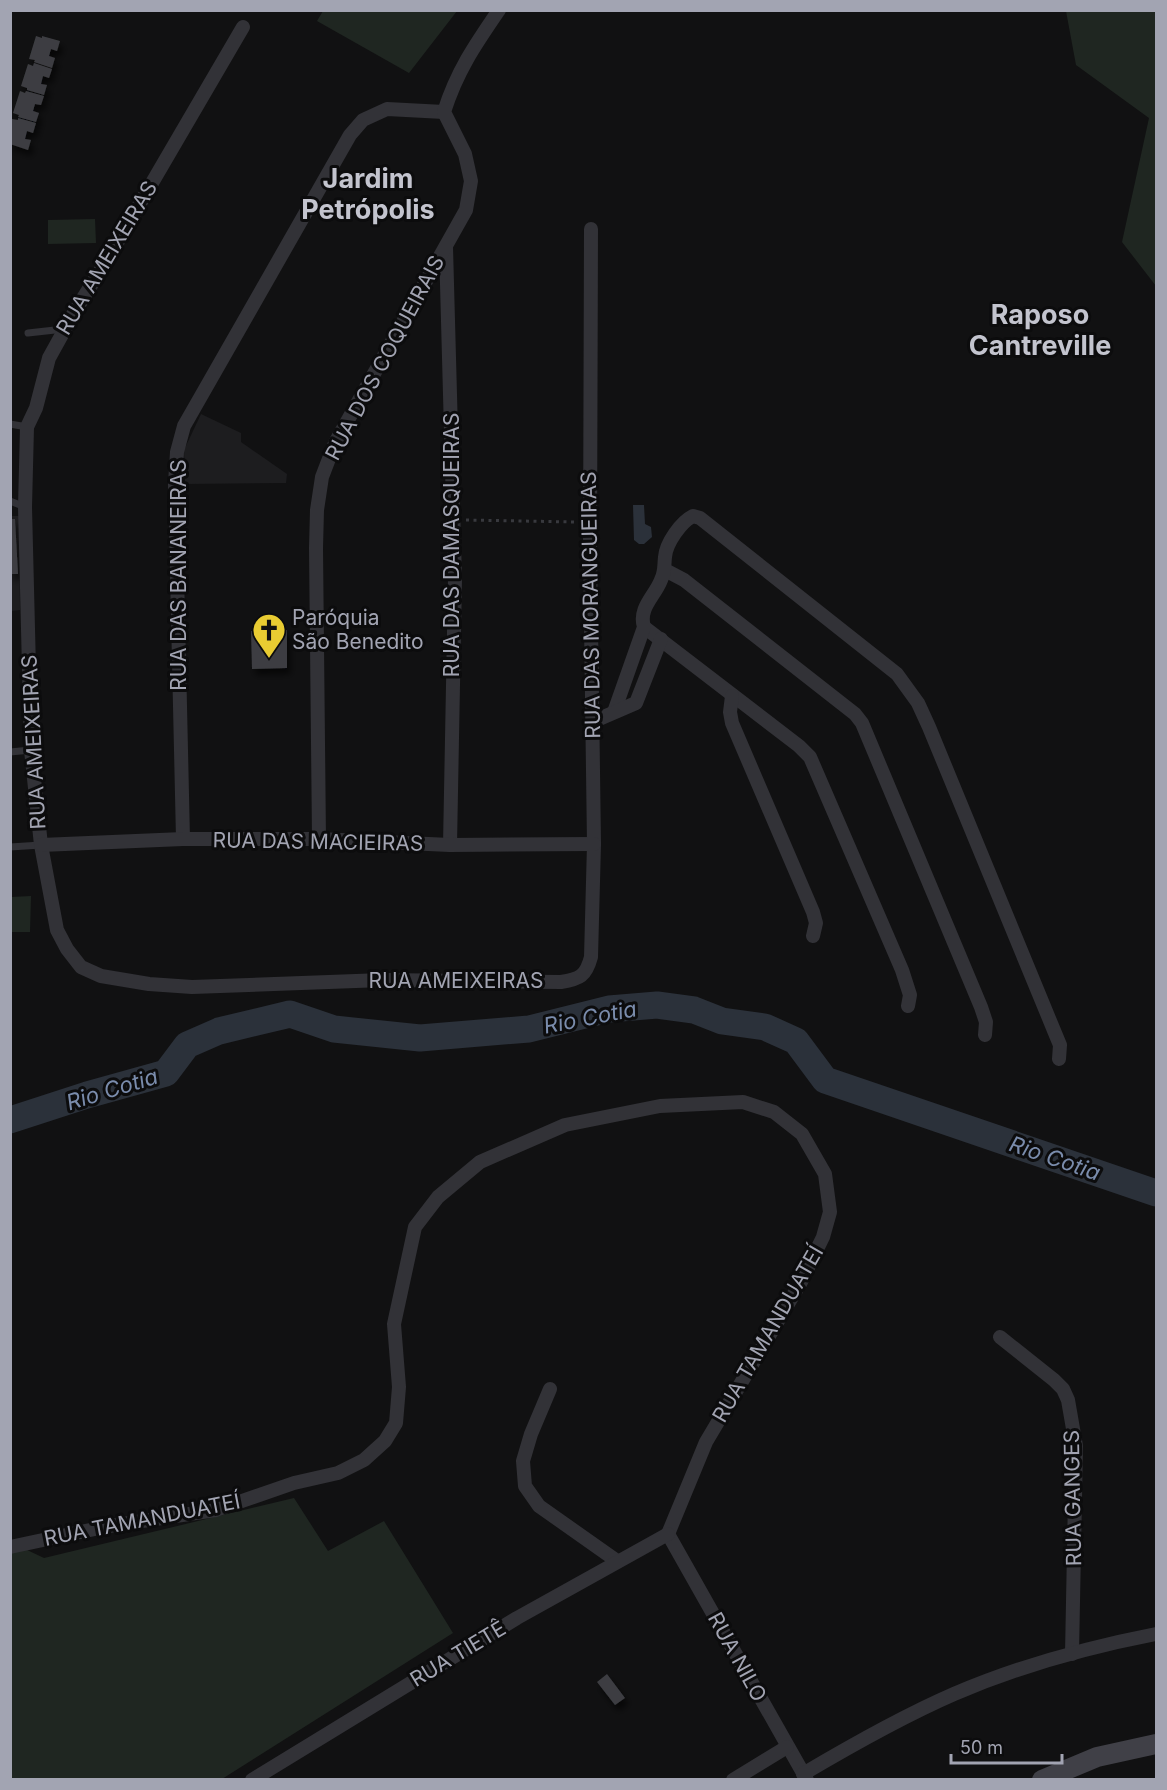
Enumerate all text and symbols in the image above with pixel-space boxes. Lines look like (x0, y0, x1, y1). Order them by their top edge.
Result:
district label: Jardim Petrópolis (301, 162, 435, 226)
street label: RUA AMEIXEIRAS (51, 176, 162, 339)
street label: RUA DOS COQUEIRAIS (320, 251, 449, 464)
district label: Raposo Cantreville (969, 298, 1111, 362)
street label: RUA DAS DAMASQUEIRAS (439, 413, 464, 677)
street label: RUA DAS BANANEIRAS (166, 459, 191, 691)
street label: RUA DAS MORANGUEIRAS (576, 471, 605, 739)
place label: Paróquia São Benedito (292, 605, 424, 654)
church icon: Paróquia São Benedito (251, 612, 287, 659)
street label: RUA AMEIXEIRAS (16, 654, 51, 830)
street label: RUA DAS MACIEIRAS (212, 827, 424, 856)
street label: RUA AMEIXEIRAS (369, 968, 543, 993)
water label: Rio Cotia (541, 995, 639, 1039)
water label: Rio Cotia (63, 1063, 161, 1115)
water label: Rio Cotia (1006, 1130, 1104, 1186)
street label: RUA TAMANDUATEÍ (706, 1240, 828, 1426)
street label: RUA GANGES (1059, 1430, 1086, 1566)
street label: RUA TAMANDUATEÍ (41, 1487, 243, 1551)
street label: RUA NILO (703, 1608, 772, 1706)
street label: RUA TIETÊ (405, 1614, 510, 1692)
scale bar (951, 1727, 1062, 1765)
text: 50 m (960, 1737, 1003, 1758)

